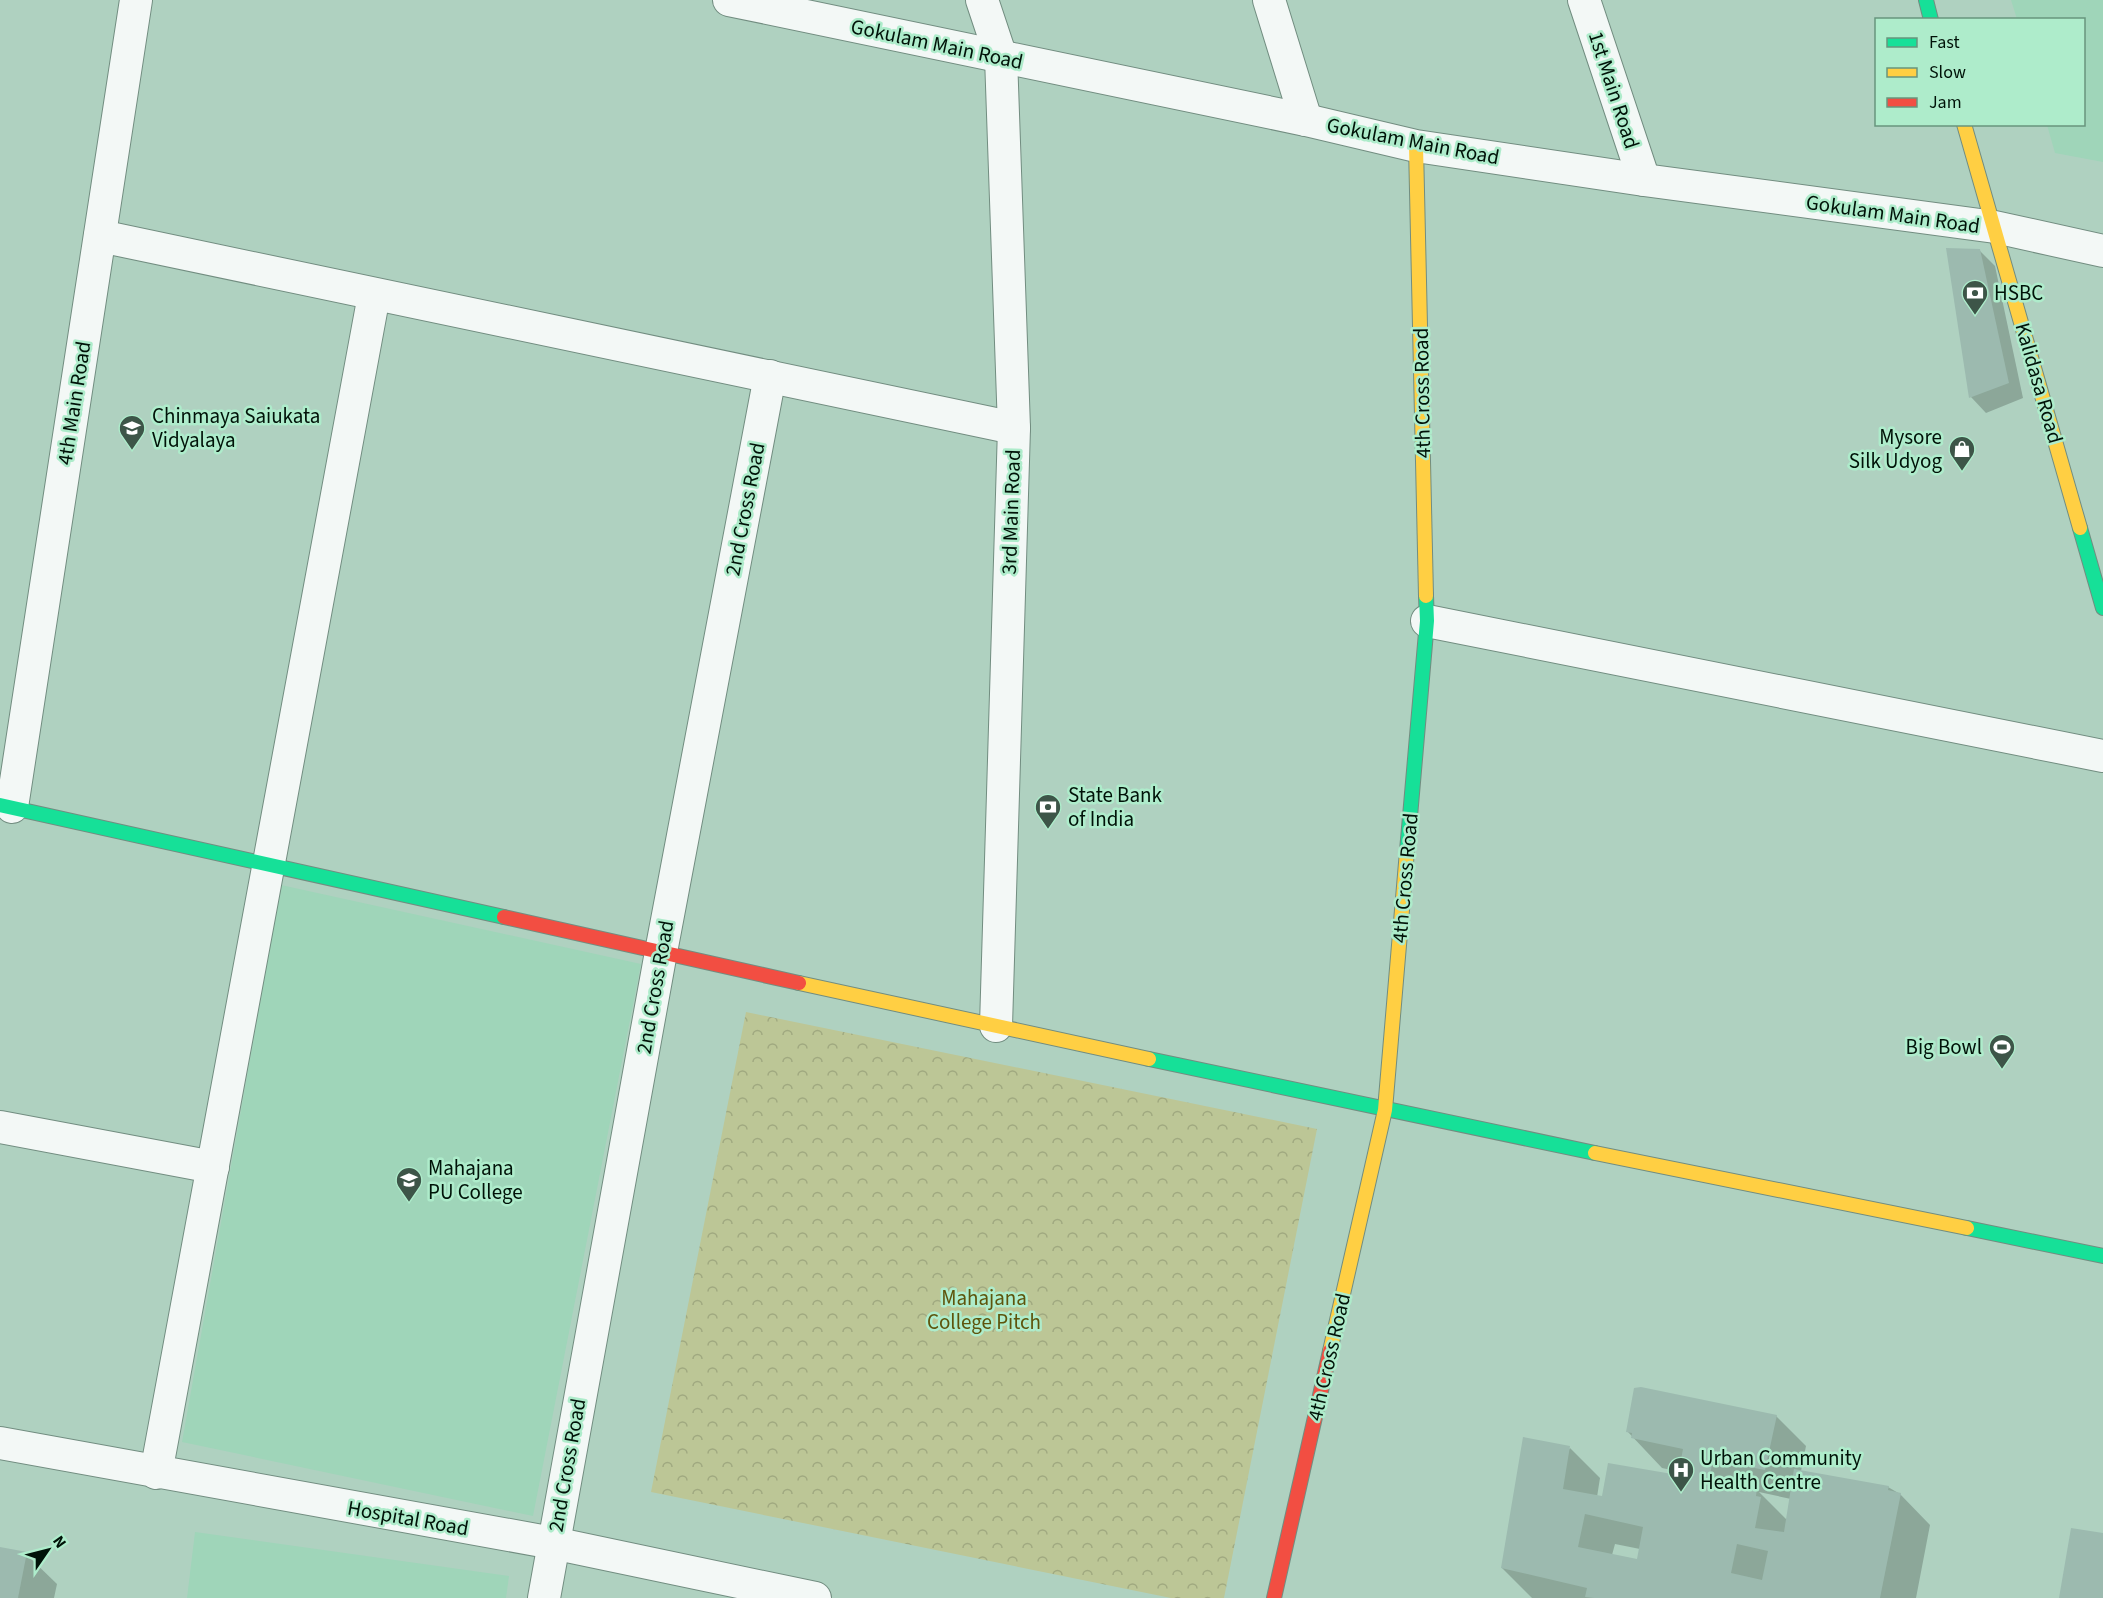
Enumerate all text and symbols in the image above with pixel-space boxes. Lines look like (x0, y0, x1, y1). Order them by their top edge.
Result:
street label: Gokulam Main Road (848, 11, 1026, 77)
legend (1875, 18, 2085, 126)
street label: 1st Main Road (1581, 27, 1647, 153)
text: Fast (1929, 30, 1960, 55)
text: Slow (1929, 60, 1966, 85)
text: Jam (1929, 90, 1962, 115)
street label: Gokulam Main Road (1324, 110, 1502, 172)
street label: Gokulam Main Road (1804, 187, 1982, 241)
bank icon: HSBC (1960, 278, 1990, 316)
place label: HSBC (1994, 278, 2043, 308)
street label: Kalidasa Road (2007, 319, 2071, 447)
street label: 4th Cross Road (1406, 328, 1438, 458)
street label: 4th Main Road (49, 339, 99, 467)
place label: Chinmaya Saiukata Vidyalaya (152, 401, 320, 455)
school or university icon: Chinmaya Saiukata Vidyalaya (117, 413, 147, 451)
place label: Mysore Silk Udyog (1849, 422, 1942, 476)
shop icon: Mysore Silk Udyog (1947, 434, 1977, 472)
street label: 2nd Cross Road (717, 440, 773, 578)
street label: 3rd Main Road (994, 449, 1028, 575)
place label: State Bank of India (1068, 780, 1163, 834)
bank icon: State Bank of India (1033, 792, 1063, 830)
street label: 4th Cross Road (1384, 812, 1426, 944)
street label: 2nd Cross Road (629, 918, 681, 1056)
place label: Big Bowl (1906, 1032, 1982, 1062)
sports icon: Big Bowl (1987, 1032, 2017, 1070)
place label: Mahajana PU College (428, 1153, 523, 1207)
school or university icon: Mahajana PU College (394, 1165, 424, 1203)
park label: Mahajana College Pitch (927, 1283, 1041, 1337)
street label: 4th Cross Road (1300, 1290, 1358, 1424)
street label: 2nd Cross Road (541, 1396, 593, 1534)
place label: Urban Community Health Centre (1700, 1443, 1862, 1497)
hospital icon: Urban Community Health Centre (1666, 1455, 1696, 1493)
street label: Hospital Road (345, 1493, 471, 1543)
north arrow (18, 1520, 78, 1580)
text: N (47, 1531, 72, 1553)

